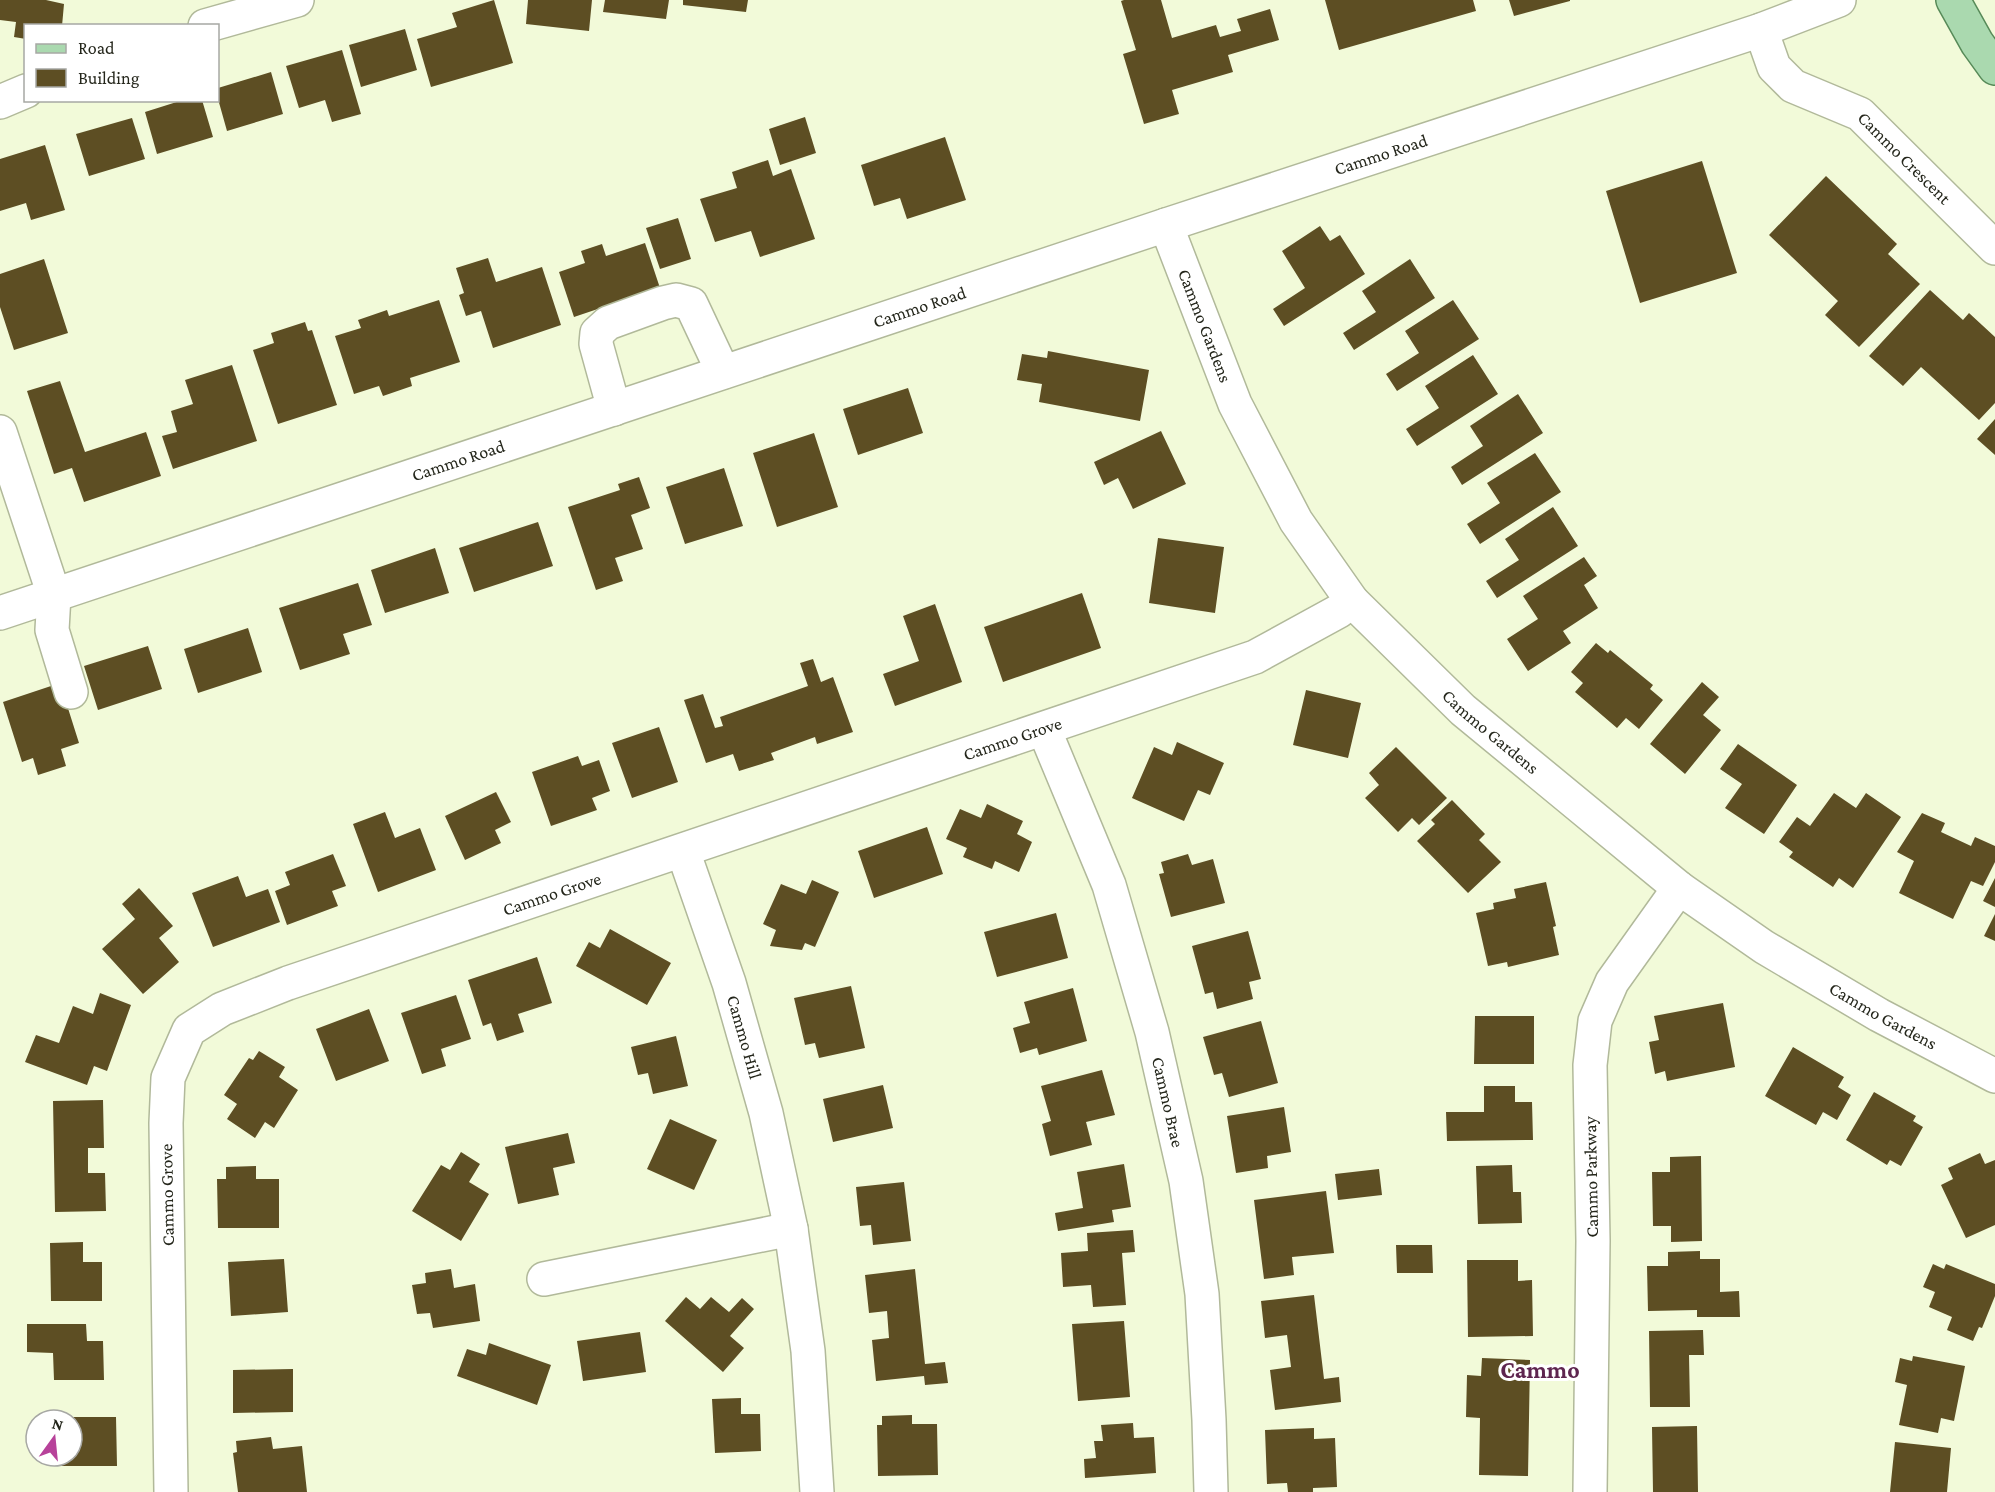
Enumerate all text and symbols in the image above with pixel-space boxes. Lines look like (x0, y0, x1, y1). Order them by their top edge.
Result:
legend (24, 24, 219, 102)
text: Road (78, 38, 115, 58)
text: Building (78, 68, 140, 88)
street label: Cammo Crescent (1854, 108, 1956, 209)
street label: Cammo Road (1332, 130, 1430, 179)
street label: Cammo Gardens (1174, 266, 1236, 385)
street label: Cammo Road (870, 282, 969, 332)
street label: Cammo Road (409, 436, 508, 485)
street label: Cammo Gardens (1438, 685, 1543, 778)
street label: Cammo Grove (961, 713, 1064, 765)
street label: Cammo Grove (500, 868, 604, 920)
street label: Cammo Gardens (1826, 978, 1940, 1054)
street label: Cammo Hill (723, 993, 766, 1081)
street label: Cammo Brae (1148, 1055, 1188, 1149)
street label: Cammo Parkway (1580, 1115, 1602, 1238)
street label: Cammo Grove (156, 1144, 178, 1246)
district label: Cammo (1500, 1356, 1580, 1383)
north arrow (24, 1408, 84, 1468)
text: N (50, 1414, 65, 1434)

